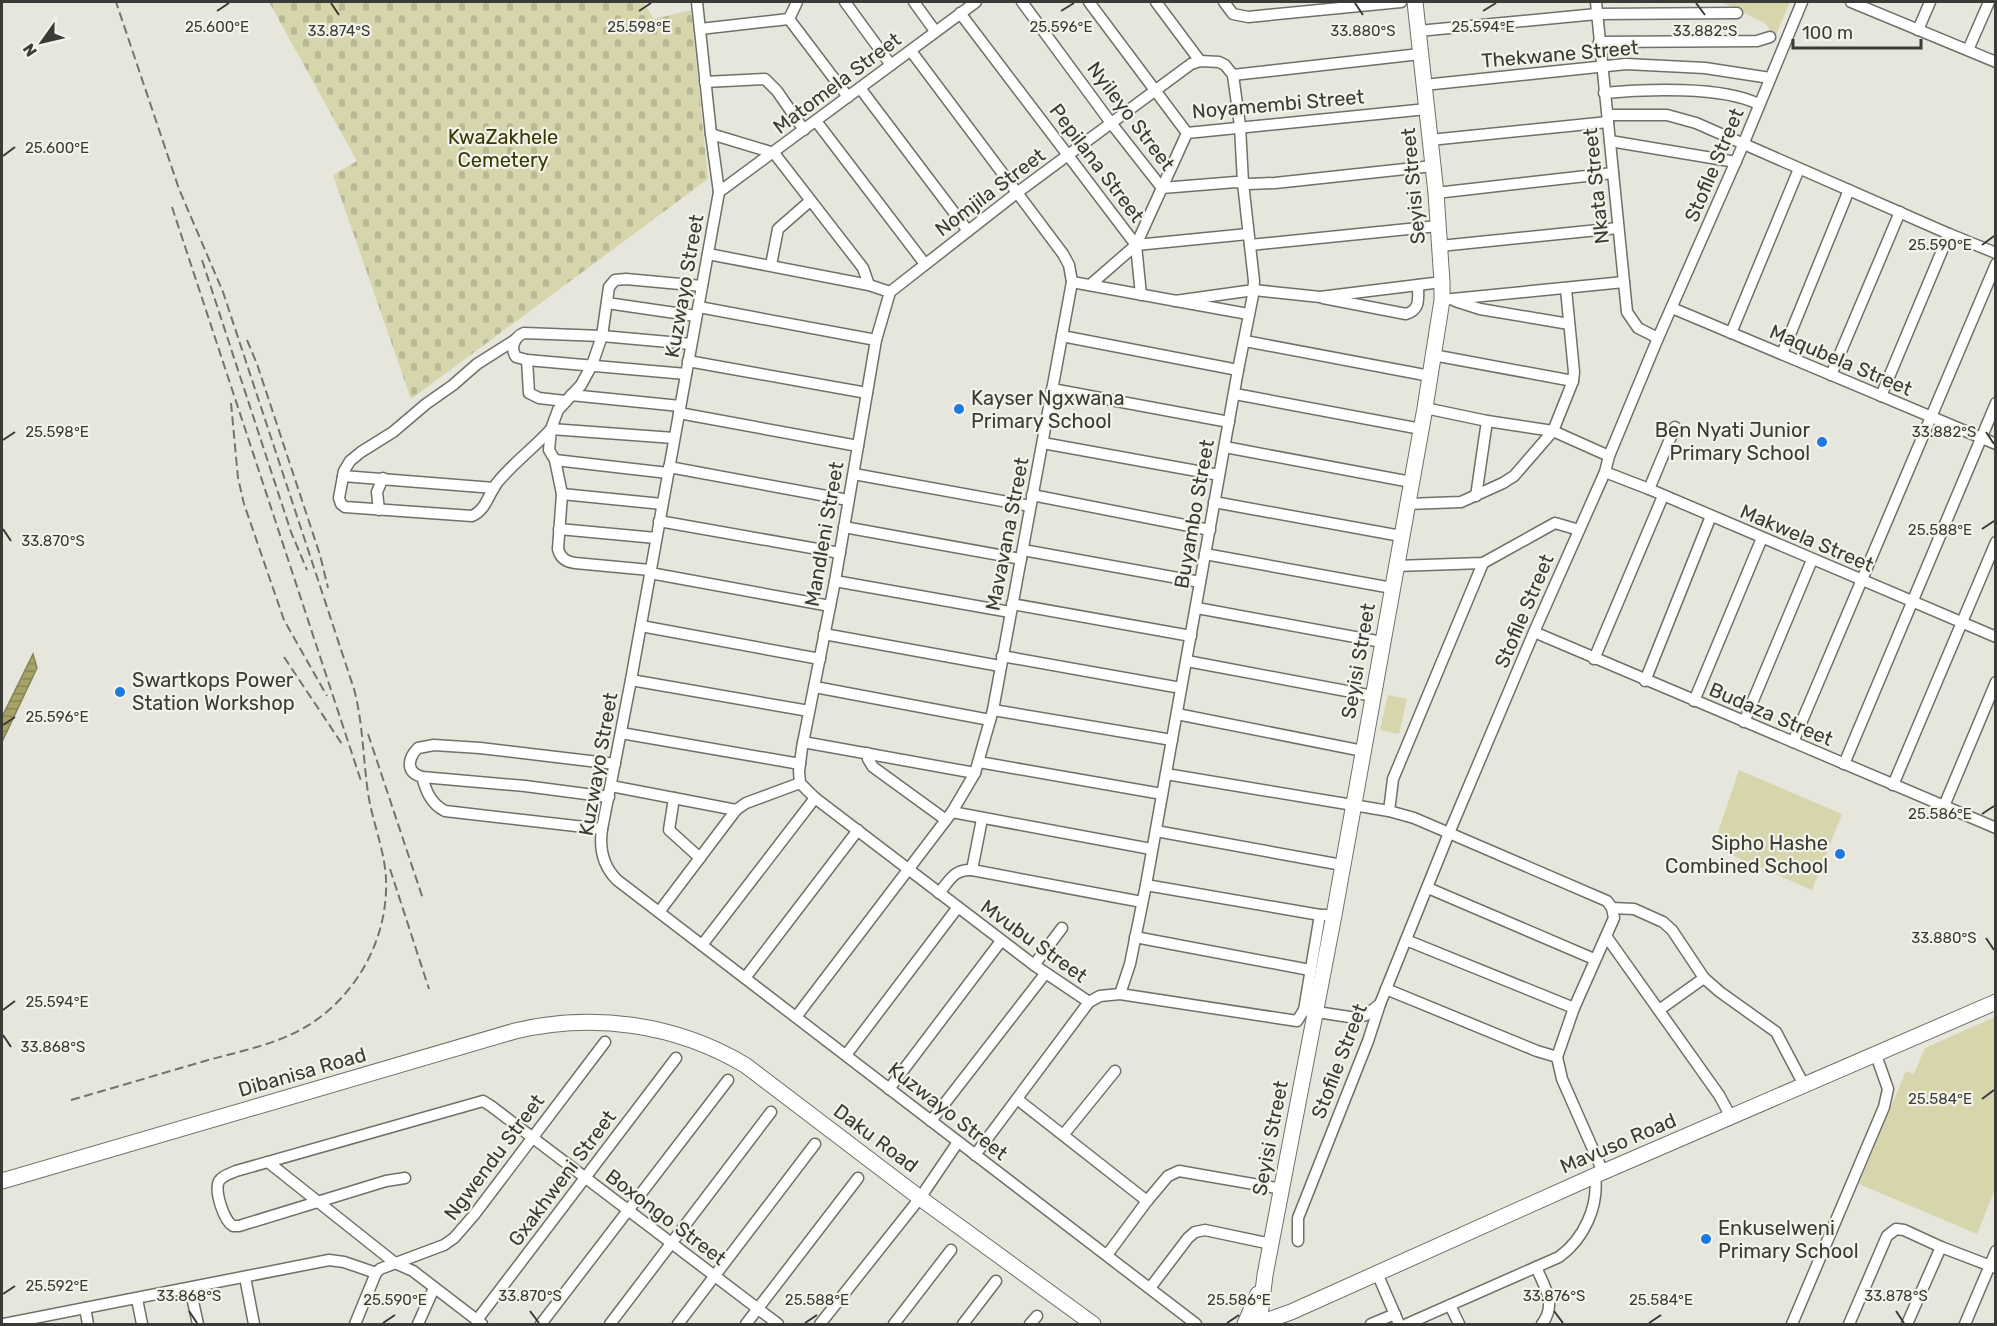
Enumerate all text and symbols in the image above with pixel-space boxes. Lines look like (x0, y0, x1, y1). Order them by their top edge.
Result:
north arrow (12, 12, 72, 72)
scale bar (1793, 12, 1920, 50)
text: 25.600°E (185, 18, 249, 36)
text: 25.598°E (607, 18, 671, 36)
text: 25.596°E (1030, 18, 1092, 36)
text: 25.594°E (1451, 18, 1515, 36)
text: 33.874°S (308, 22, 370, 40)
text: 33.880°S (1330, 22, 1396, 40)
text: 33.882°S (1673, 22, 1737, 40)
text: 100 m (1802, 22, 1853, 44)
street label: Matomela Street (768, 27, 906, 139)
street label: Thekwane Street (1480, 35, 1640, 73)
text: N (19, 40, 41, 60)
street label: Nyileyo Street (1082, 57, 1180, 175)
street label: Noyamembi Street (1191, 84, 1365, 123)
street label: Pepilana Street (1045, 99, 1150, 227)
street label: Stofile Street (1679, 104, 1749, 226)
park label: KwaZakhele Cemetery (448, 125, 558, 172)
street label: Seyisi Street (1396, 127, 1430, 245)
street label: Nkata Street (1578, 127, 1614, 245)
text: 25.600°E (25, 139, 89, 157)
street label: Nomjila Street (930, 143, 1050, 241)
street label: Kuzwayo Street (660, 212, 708, 360)
text: 25.590°E (1908, 236, 1972, 254)
street label: Maqubela Street (1766, 319, 1916, 401)
place label: Kayser Ngxwana Primary School (971, 386, 1124, 433)
marker: Kayser Ngxwana Primary School (952, 402, 966, 416)
place label: Ben Nyati Junior Primary School (1655, 418, 1810, 465)
text: 25.598°E (25, 423, 89, 441)
text: 33.882°S (1912, 423, 1976, 441)
marker: Ben Nyati Junior Primary School (1815, 435, 1829, 449)
street label: Buyambo Street (1169, 437, 1219, 590)
street label: Mavavana Street (980, 455, 1034, 613)
street label: Mandleni Street (799, 460, 849, 608)
street label: Makwela Street (1737, 499, 1878, 577)
text: 25.588°E (1908, 521, 1972, 539)
text: 33.870°S (21, 532, 85, 550)
street label: Stofile Street (1489, 550, 1559, 672)
street label: Seyisi Street (1336, 601, 1380, 721)
place label: Swartkops Power Station Workshop (132, 668, 295, 715)
street label: Budaza Street (1705, 677, 1837, 751)
marker: Swartkops Power Station Workshop (113, 685, 127, 699)
street label: Kuzwayo Street (574, 690, 622, 838)
text: 25.596°E (26, 708, 88, 726)
text: 25.586°E (1908, 805, 1972, 823)
place label: Sipho Hashe Combined School (1665, 831, 1828, 878)
marker: Sipho Hashe Combined School (1833, 847, 1847, 861)
street label: Mvubu Street (976, 894, 1092, 988)
text: 33.880°S (1911, 929, 1977, 947)
text: 25.594°E (25, 993, 89, 1011)
street label: Stofile Street (1306, 1000, 1372, 1122)
text: 33.868°S (21, 1038, 85, 1056)
street label: Dibanisa Road (235, 1042, 369, 1102)
street label: Kuzwayo Street (883, 1057, 1013, 1165)
street label: Seyisi Street (1247, 1078, 1293, 1198)
street label: Ngwendu Street (439, 1089, 549, 1225)
text: 25.584°E (1908, 1090, 1972, 1108)
street label: Daku Road (829, 1098, 923, 1178)
street label: Gxakhweni Street (503, 1105, 621, 1251)
street label: Mavuso Road (1556, 1108, 1680, 1178)
street label: Boxongo Street (601, 1164, 731, 1270)
place label: Enkuselweni Primary School (1718, 1216, 1859, 1263)
marker: Enkuselweni Primary School (1699, 1232, 1713, 1246)
text: 25.592°E (26, 1277, 88, 1295)
text: 33.868°S (157, 1287, 221, 1305)
text: 33.870°S (498, 1287, 562, 1305)
text: 33.876°S (1523, 1287, 1585, 1305)
text: 33.878°S (1864, 1287, 1928, 1305)
text: 25.590°E (363, 1291, 427, 1309)
text: 25.588°E (785, 1291, 849, 1309)
text: 25.586°E (1207, 1291, 1271, 1309)
text: 25.584°E (1629, 1291, 1693, 1309)

